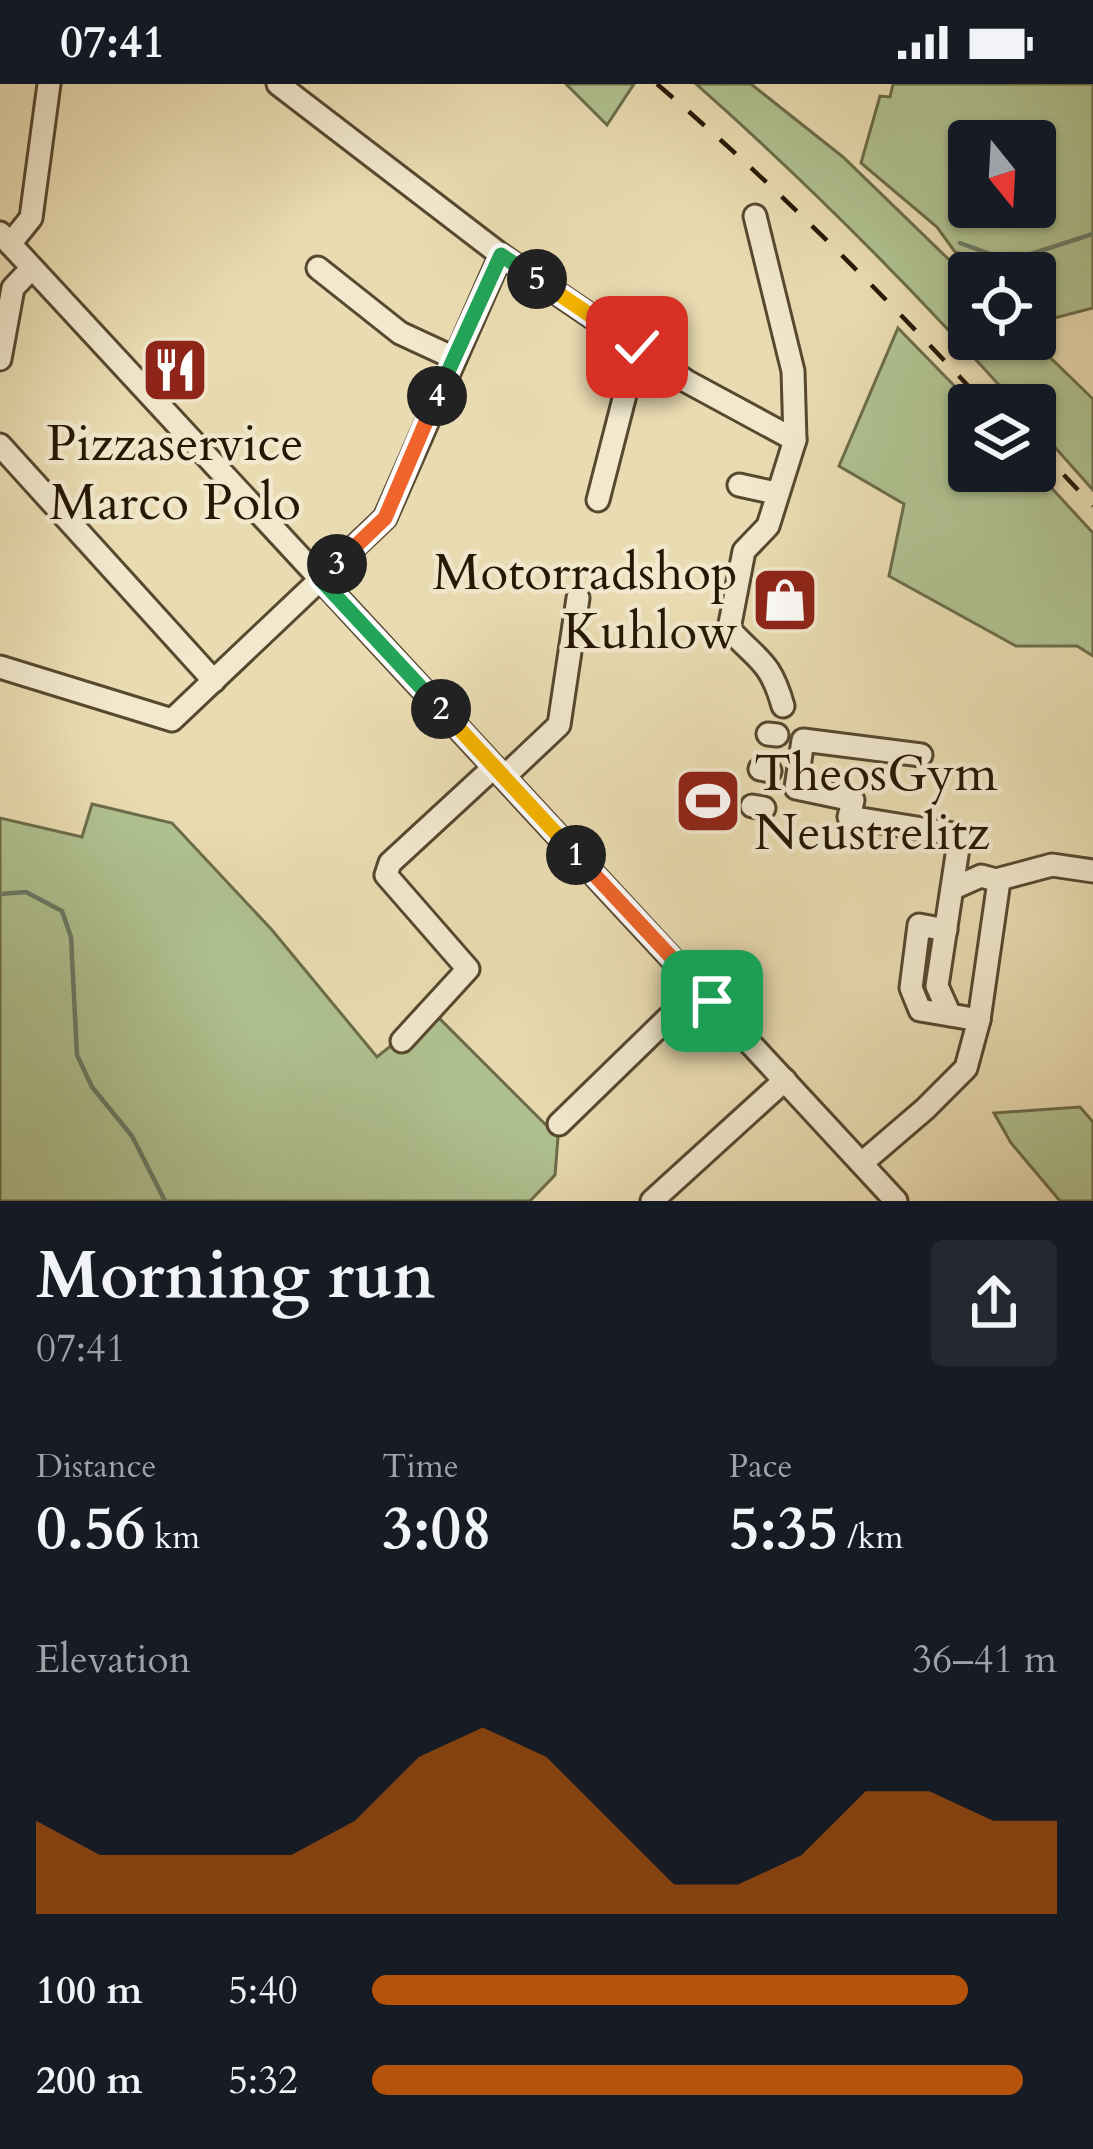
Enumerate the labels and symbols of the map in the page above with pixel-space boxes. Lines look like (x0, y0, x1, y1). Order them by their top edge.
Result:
north arrow (948, 120, 1056, 228)
pin: 5 (507, 249, 567, 309)
pin (586, 296, 688, 398)
restaurant icon: Pizzaservice Marco Polo (140, 335, 210, 405)
pin: 4 (407, 366, 467, 426)
place label: Pizzaservice Marco Polo (46, 409, 304, 538)
pin: 3 (307, 534, 367, 594)
place label: Motorradshop Kuhlow (433, 538, 738, 667)
shop icon: Motorradshop Kuhlow (750, 565, 820, 635)
pin: 2 (411, 679, 471, 739)
place label: TheosGym Neustrelitz (754, 739, 998, 868)
sports icon: TheosGym Neustrelitz (673, 766, 743, 836)
pin: 1 (546, 825, 606, 885)
pin (661, 950, 763, 1052)

